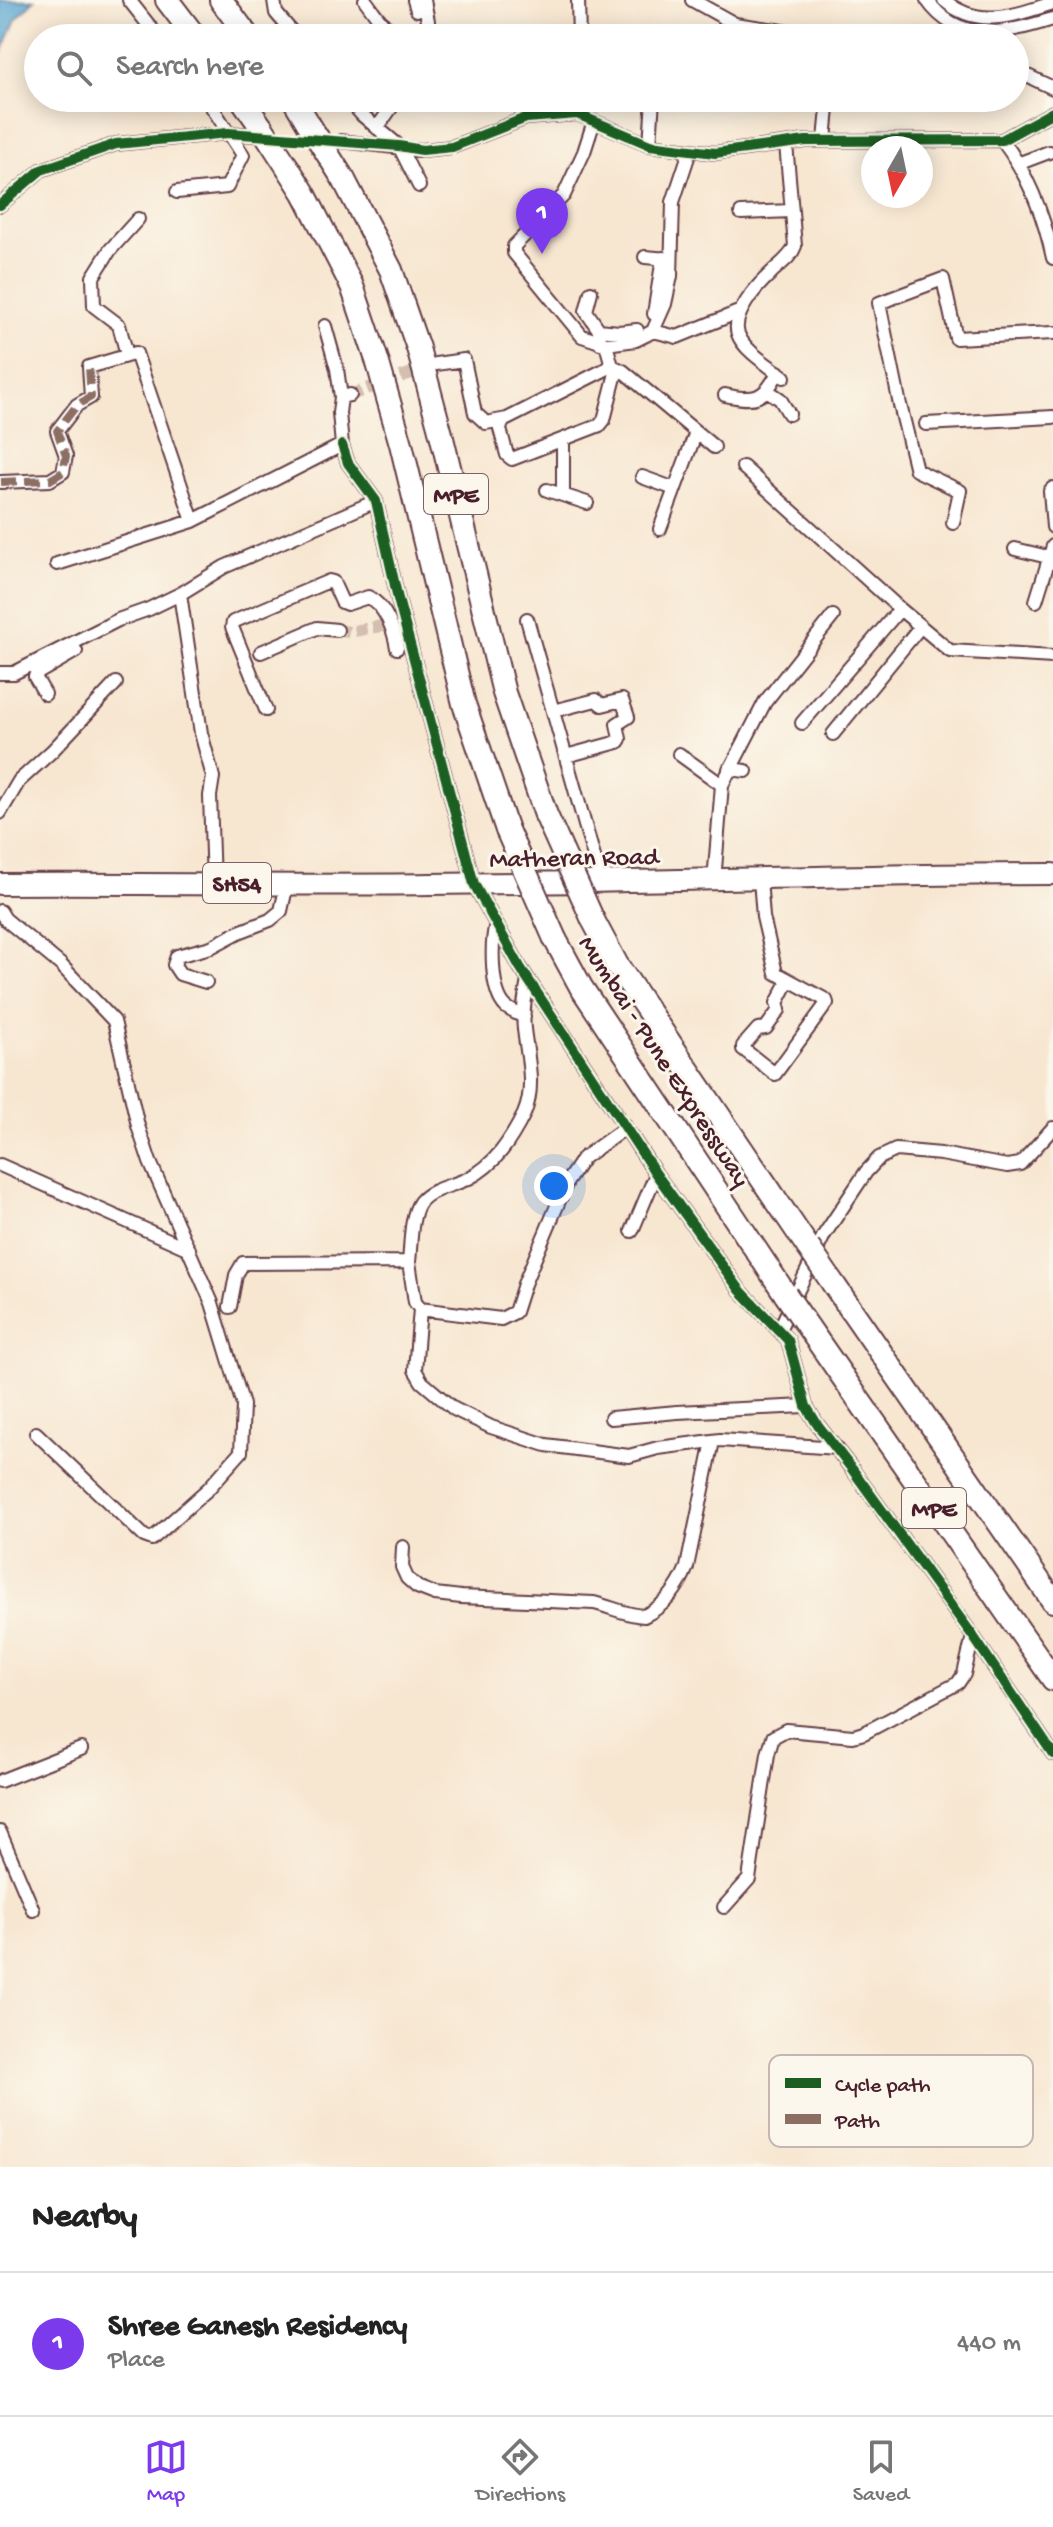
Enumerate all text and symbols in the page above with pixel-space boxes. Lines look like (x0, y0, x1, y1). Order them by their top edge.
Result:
search box (24, 24, 1029, 112)
icon: search (52, 46, 96, 90)
text: Search here (116, 51, 264, 86)
north arrow (861, 136, 933, 208)
pin: 1 (516, 188, 568, 254)
road number: MPE (424, 474, 488, 514)
street label: Matheran Road (489, 843, 661, 877)
road number: SH54 (203, 863, 271, 903)
street label: Mumbai - Pune Expressway (569, 931, 755, 1194)
your location (534, 1166, 574, 1206)
road number: MPE (902, 1488, 966, 1528)
legend (769, 2055, 1033, 2147)
text: Cycle path (835, 2074, 931, 2100)
text: Path (834, 2110, 880, 2136)
text: Nearby (32, 2199, 137, 2239)
text: Shree Ganesh Residency (108, 2311, 407, 2346)
text: 1 (53, 2329, 63, 2360)
text: 440 m (957, 2329, 1021, 2360)
text: Place (108, 2346, 165, 2377)
tab: Map (144, 2435, 188, 2509)
tab: Directions (476, 2435, 565, 2509)
tab: Saved (853, 2435, 909, 2509)

